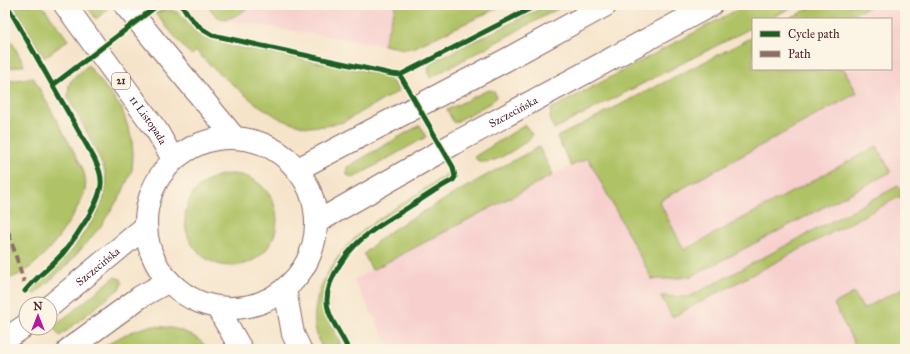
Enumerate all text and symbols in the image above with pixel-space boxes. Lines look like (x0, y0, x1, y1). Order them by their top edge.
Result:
legend (752, 18, 892, 70)
text: Cycle path (788, 27, 840, 41)
text: Path (788, 47, 811, 61)
road number: 21 (112, 73, 130, 89)
street label: 11 Listopada (127, 93, 170, 147)
street label: Szczecińska (487, 93, 540, 130)
street label: Szczecińska (73, 244, 123, 288)
north arrow (18, 296, 58, 336)
text: N (33, 300, 43, 313)

